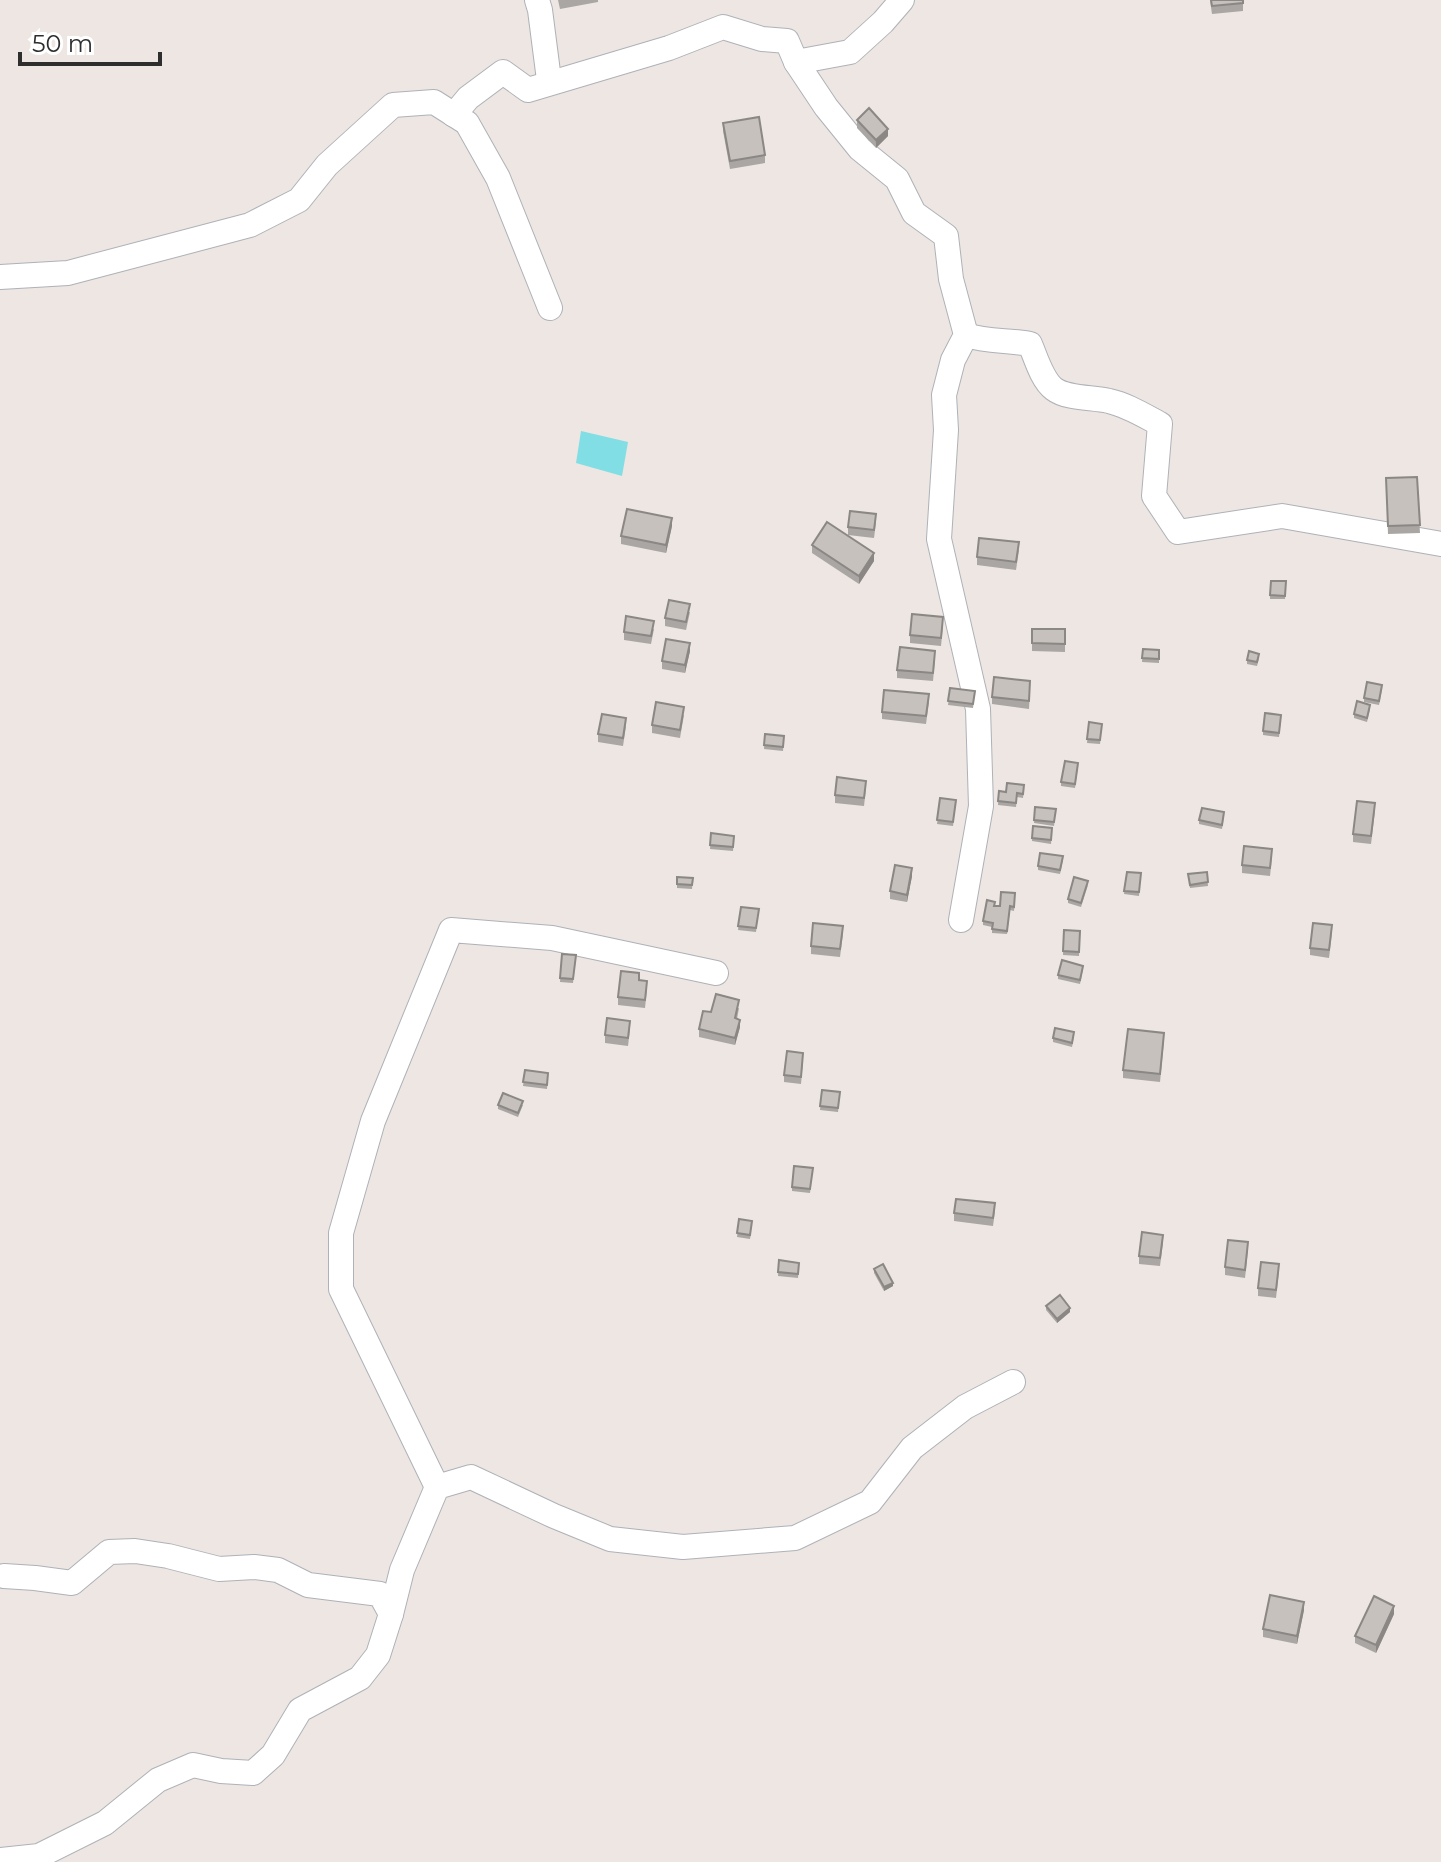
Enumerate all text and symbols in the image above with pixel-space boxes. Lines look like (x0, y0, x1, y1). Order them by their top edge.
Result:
scale bar (20, 16, 160, 66)
text: 50 m (32, 29, 93, 58)

